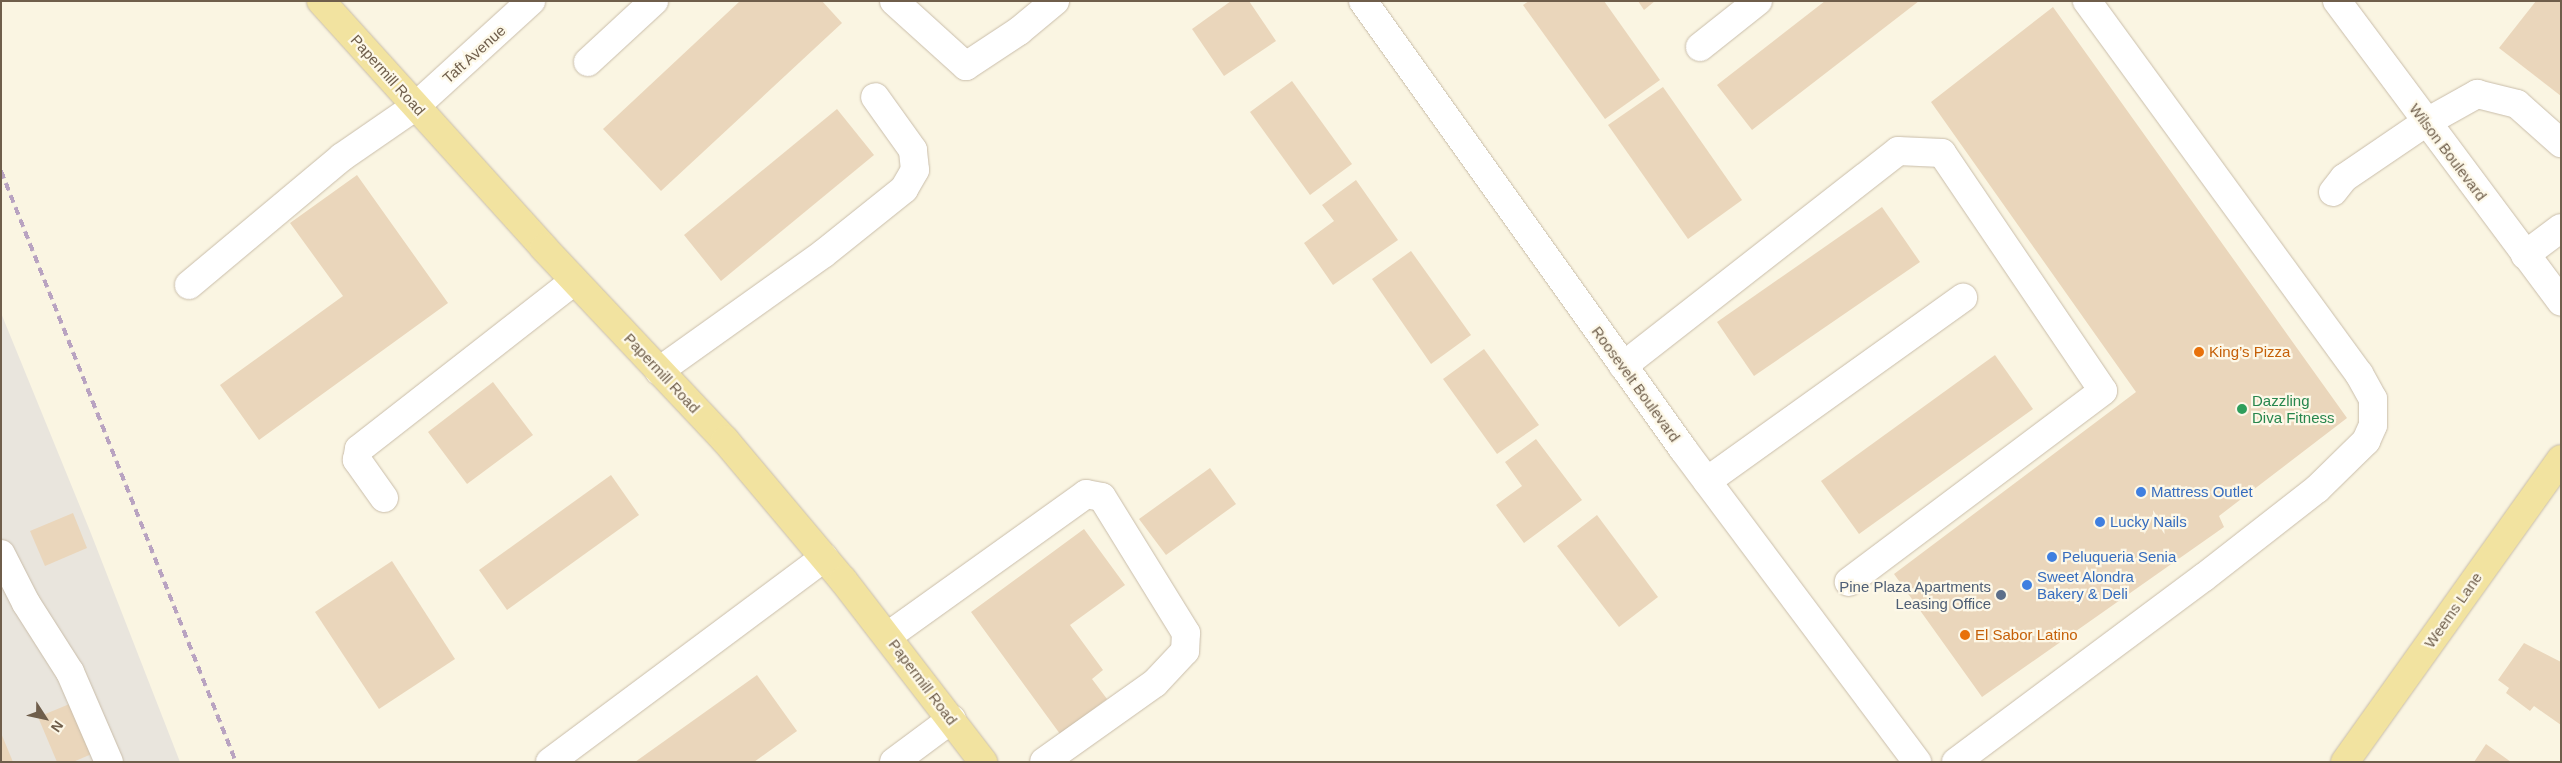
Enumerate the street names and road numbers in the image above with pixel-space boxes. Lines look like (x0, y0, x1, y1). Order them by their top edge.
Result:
street label: Taft Avenue (439, 21, 509, 87)
street label: Papermill Road (347, 31, 429, 119)
street label: Wilson Boulevard (2406, 100, 2490, 204)
street label: Roosevelt Boulevard (1588, 323, 1684, 445)
street label: Papermill Road (620, 329, 704, 417)
street label: Weems Lane (2420, 569, 2486, 651)
street label: Papermill Road (885, 636, 961, 728)

